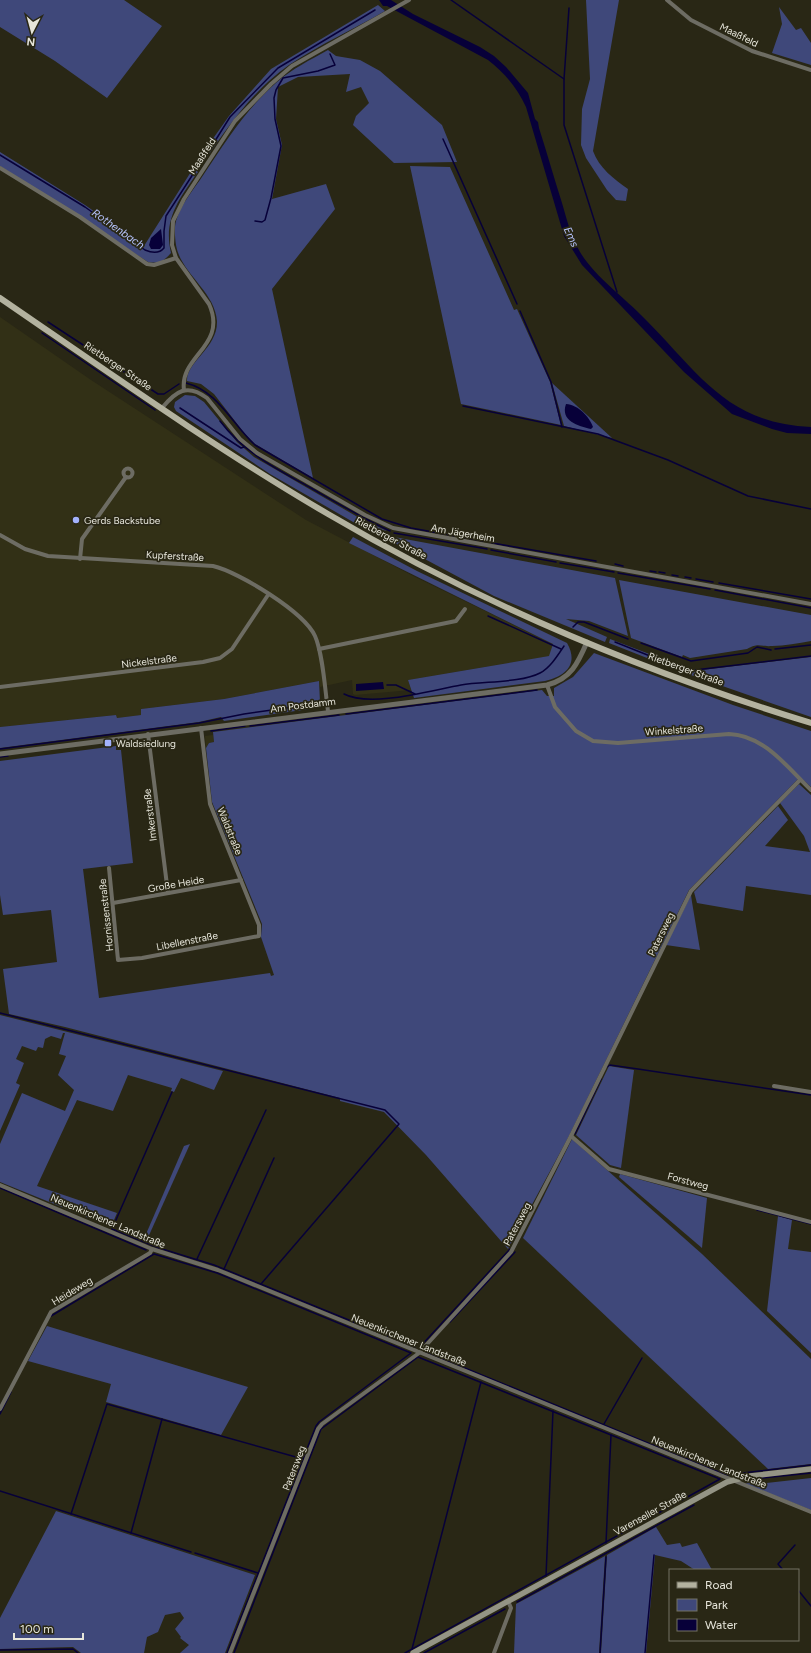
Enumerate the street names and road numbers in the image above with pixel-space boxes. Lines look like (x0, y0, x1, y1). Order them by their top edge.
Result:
street label: Maaßfeld (718, 20, 761, 50)
street label: Maaßfeld (185, 135, 219, 177)
street label: Rietberger Straße (82, 338, 155, 394)
street label: Rietberger Straße (353, 514, 429, 563)
street label: Am Jägerheim (430, 521, 496, 545)
street label: Kupferstraße (146, 548, 205, 564)
street label: Rietberger Straße (647, 649, 726, 689)
street label: Nickelstraße (120, 651, 178, 671)
street label: Am Postdamm (270, 695, 336, 715)
street label: Winkelstraße (645, 721, 704, 739)
street label: Imkerstraße (140, 787, 160, 842)
street label: Waldstraße (215, 805, 246, 857)
street label: Große Heide (147, 873, 206, 895)
street label: Hornissenstraße (96, 878, 116, 952)
street label: Patersweg (645, 910, 677, 958)
street label: Libellenstraße (155, 929, 219, 953)
street label: Forstweg (666, 1169, 710, 1193)
street label: Neuenkirchener Landstraße (49, 1191, 168, 1251)
street label: Patersweg (500, 1200, 534, 1248)
street label: Heideweg (49, 1274, 95, 1308)
street label: Neuenkirchener Landstraße (349, 1311, 469, 1369)
street label: Neuenkirchener Landstraße (649, 1433, 769, 1491)
street label: Patersweg (279, 1444, 309, 1492)
street label: Varenseller Straße (611, 1487, 689, 1538)

